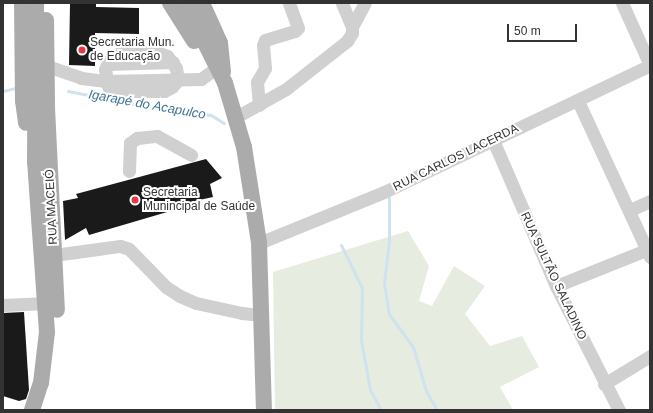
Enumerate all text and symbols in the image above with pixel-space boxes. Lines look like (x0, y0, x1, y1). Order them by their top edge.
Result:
scale bar (509, 16, 579, 42)
text: 50 m (514, 24, 541, 38)
place label: Secretaria Mun. de Educação (90, 36, 175, 64)
marker: Secretaria Mun. de Educação (77, 45, 87, 55)
water label: Igarapé do Acapulco (87, 87, 207, 123)
street label: RUA CARLOS LACERDA (391, 121, 521, 195)
street label: RUA MACEIÓ (43, 169, 61, 245)
place label: Secretaria Munincipal de Saúde (143, 186, 255, 214)
marker: Secretaria Munincipal de Saúde (130, 195, 140, 205)
street label: RUA SULTÃO SALADINO (517, 210, 589, 342)

